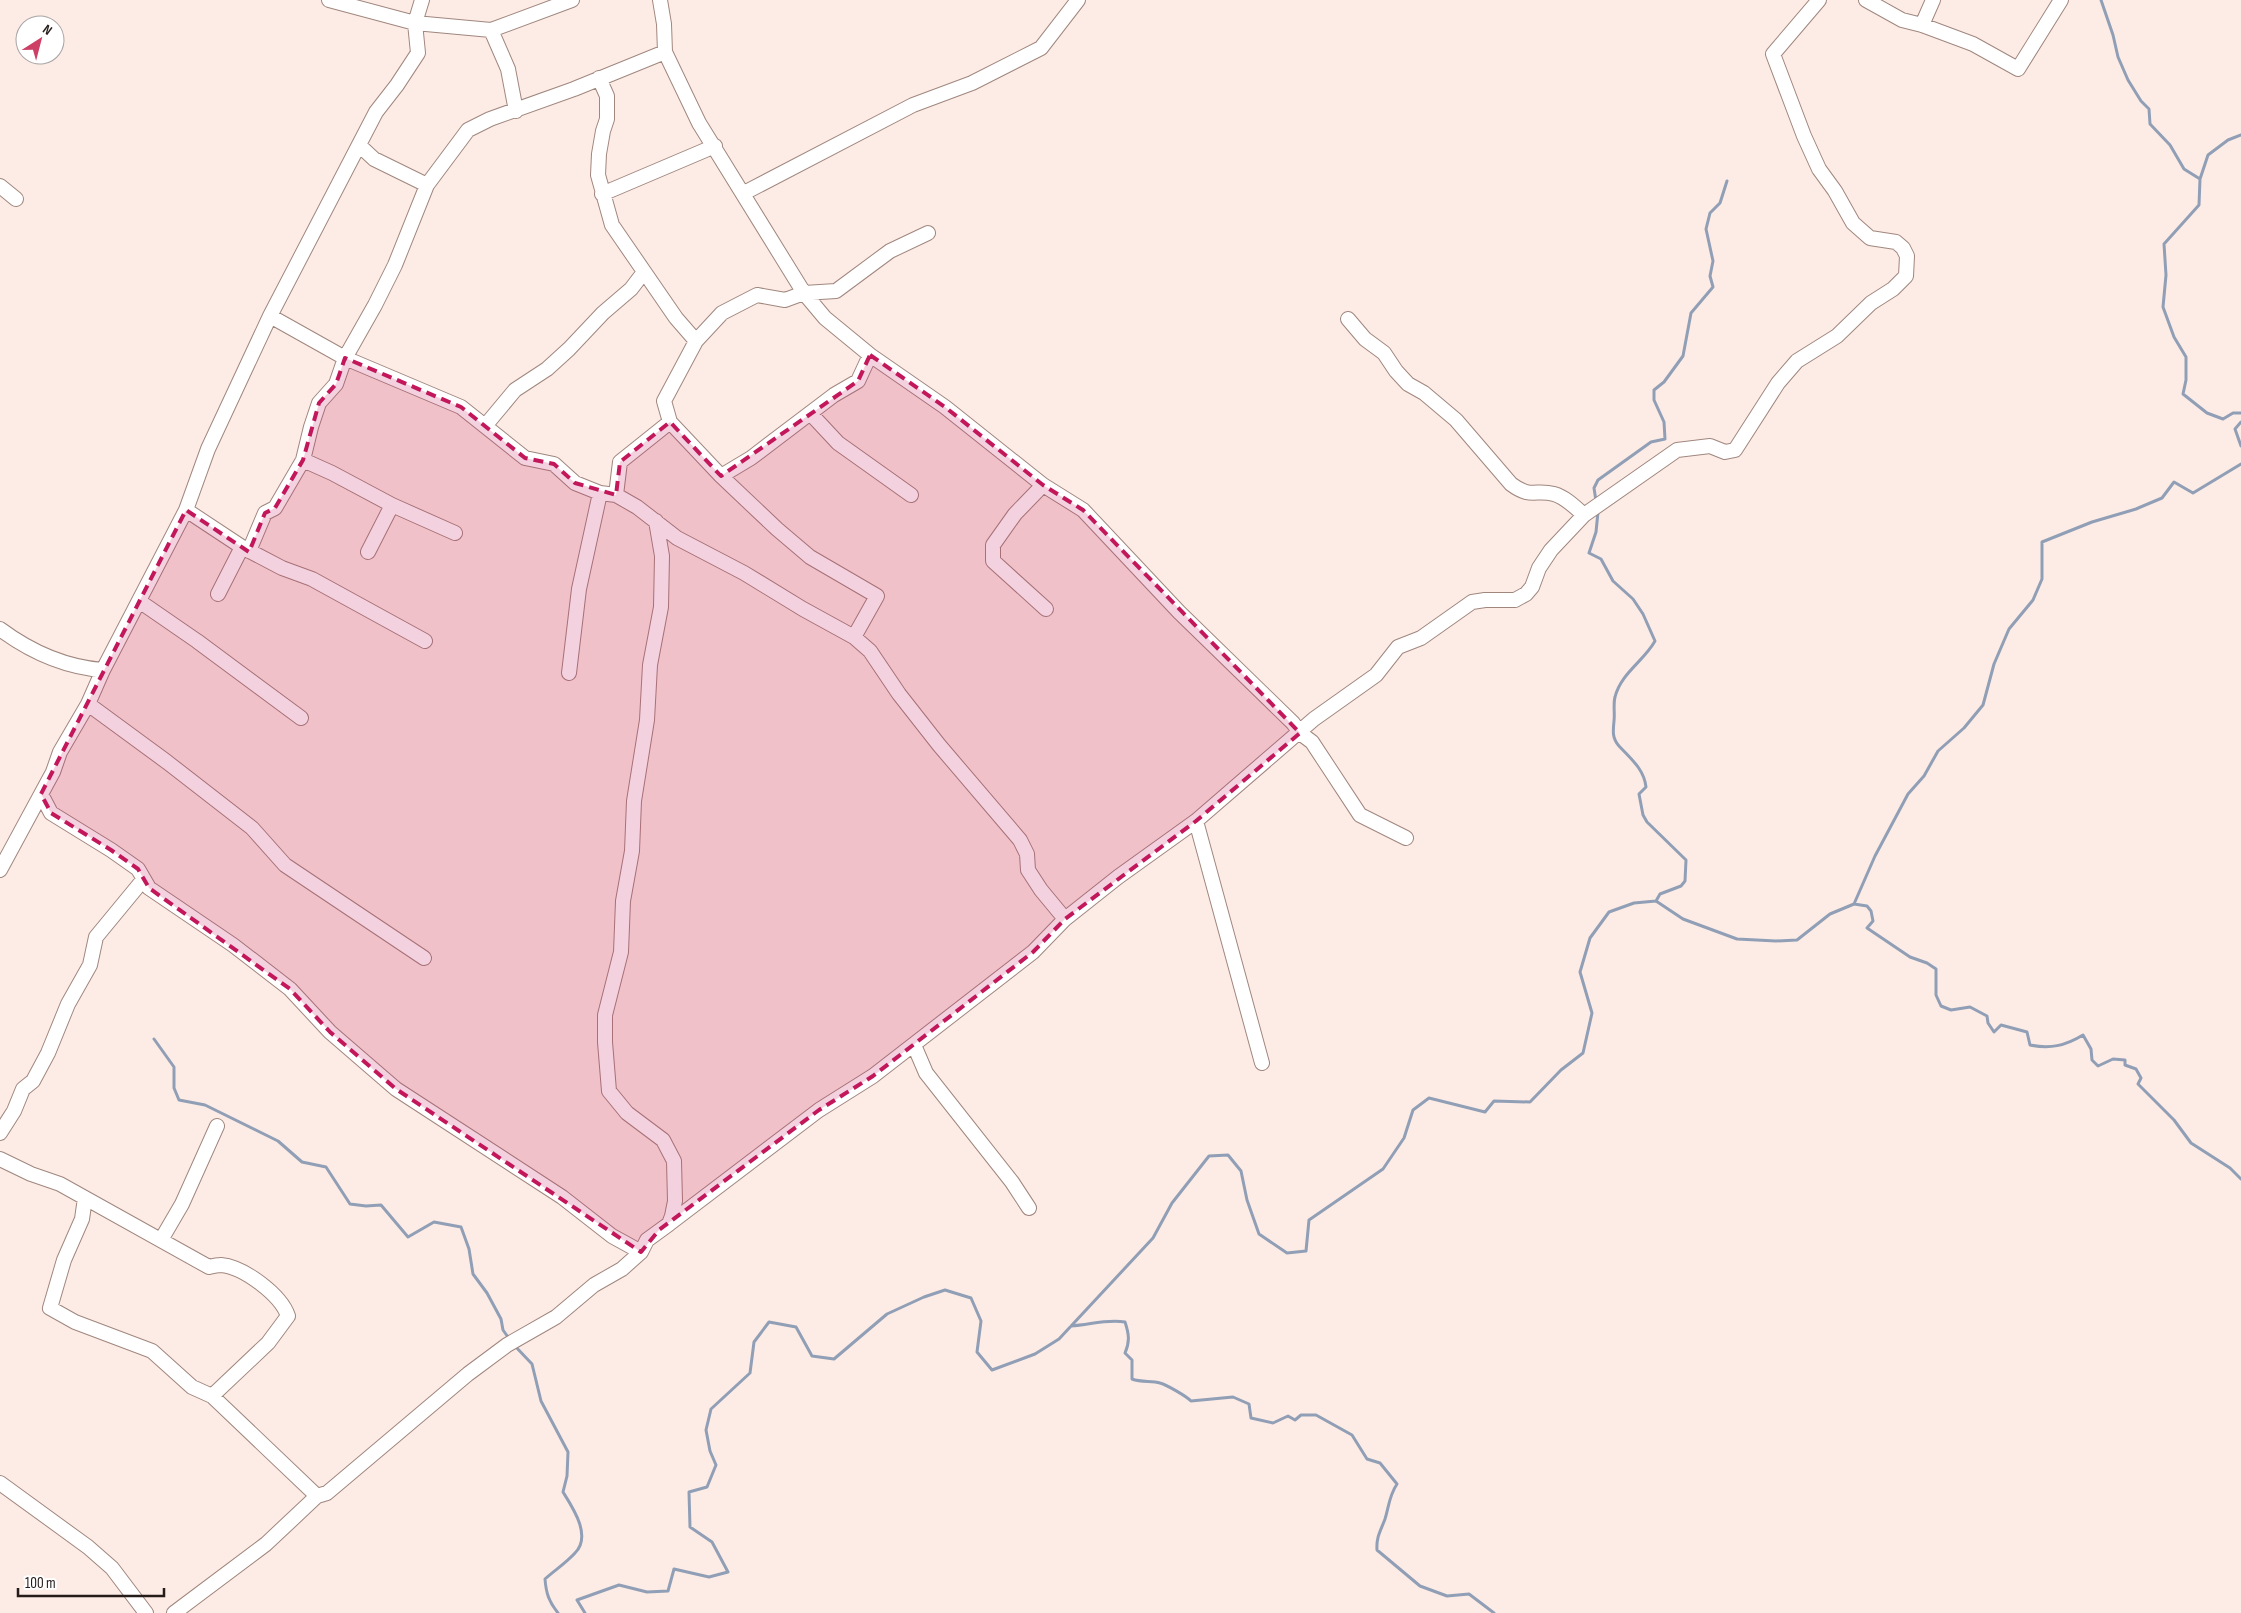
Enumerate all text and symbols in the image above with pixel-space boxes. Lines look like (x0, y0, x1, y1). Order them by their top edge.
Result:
north arrow (15, 15, 65, 65)
text: N (39, 21, 55, 39)
scale bar (18, 1566, 164, 1598)
text: 100 m (25, 1574, 56, 1593)

